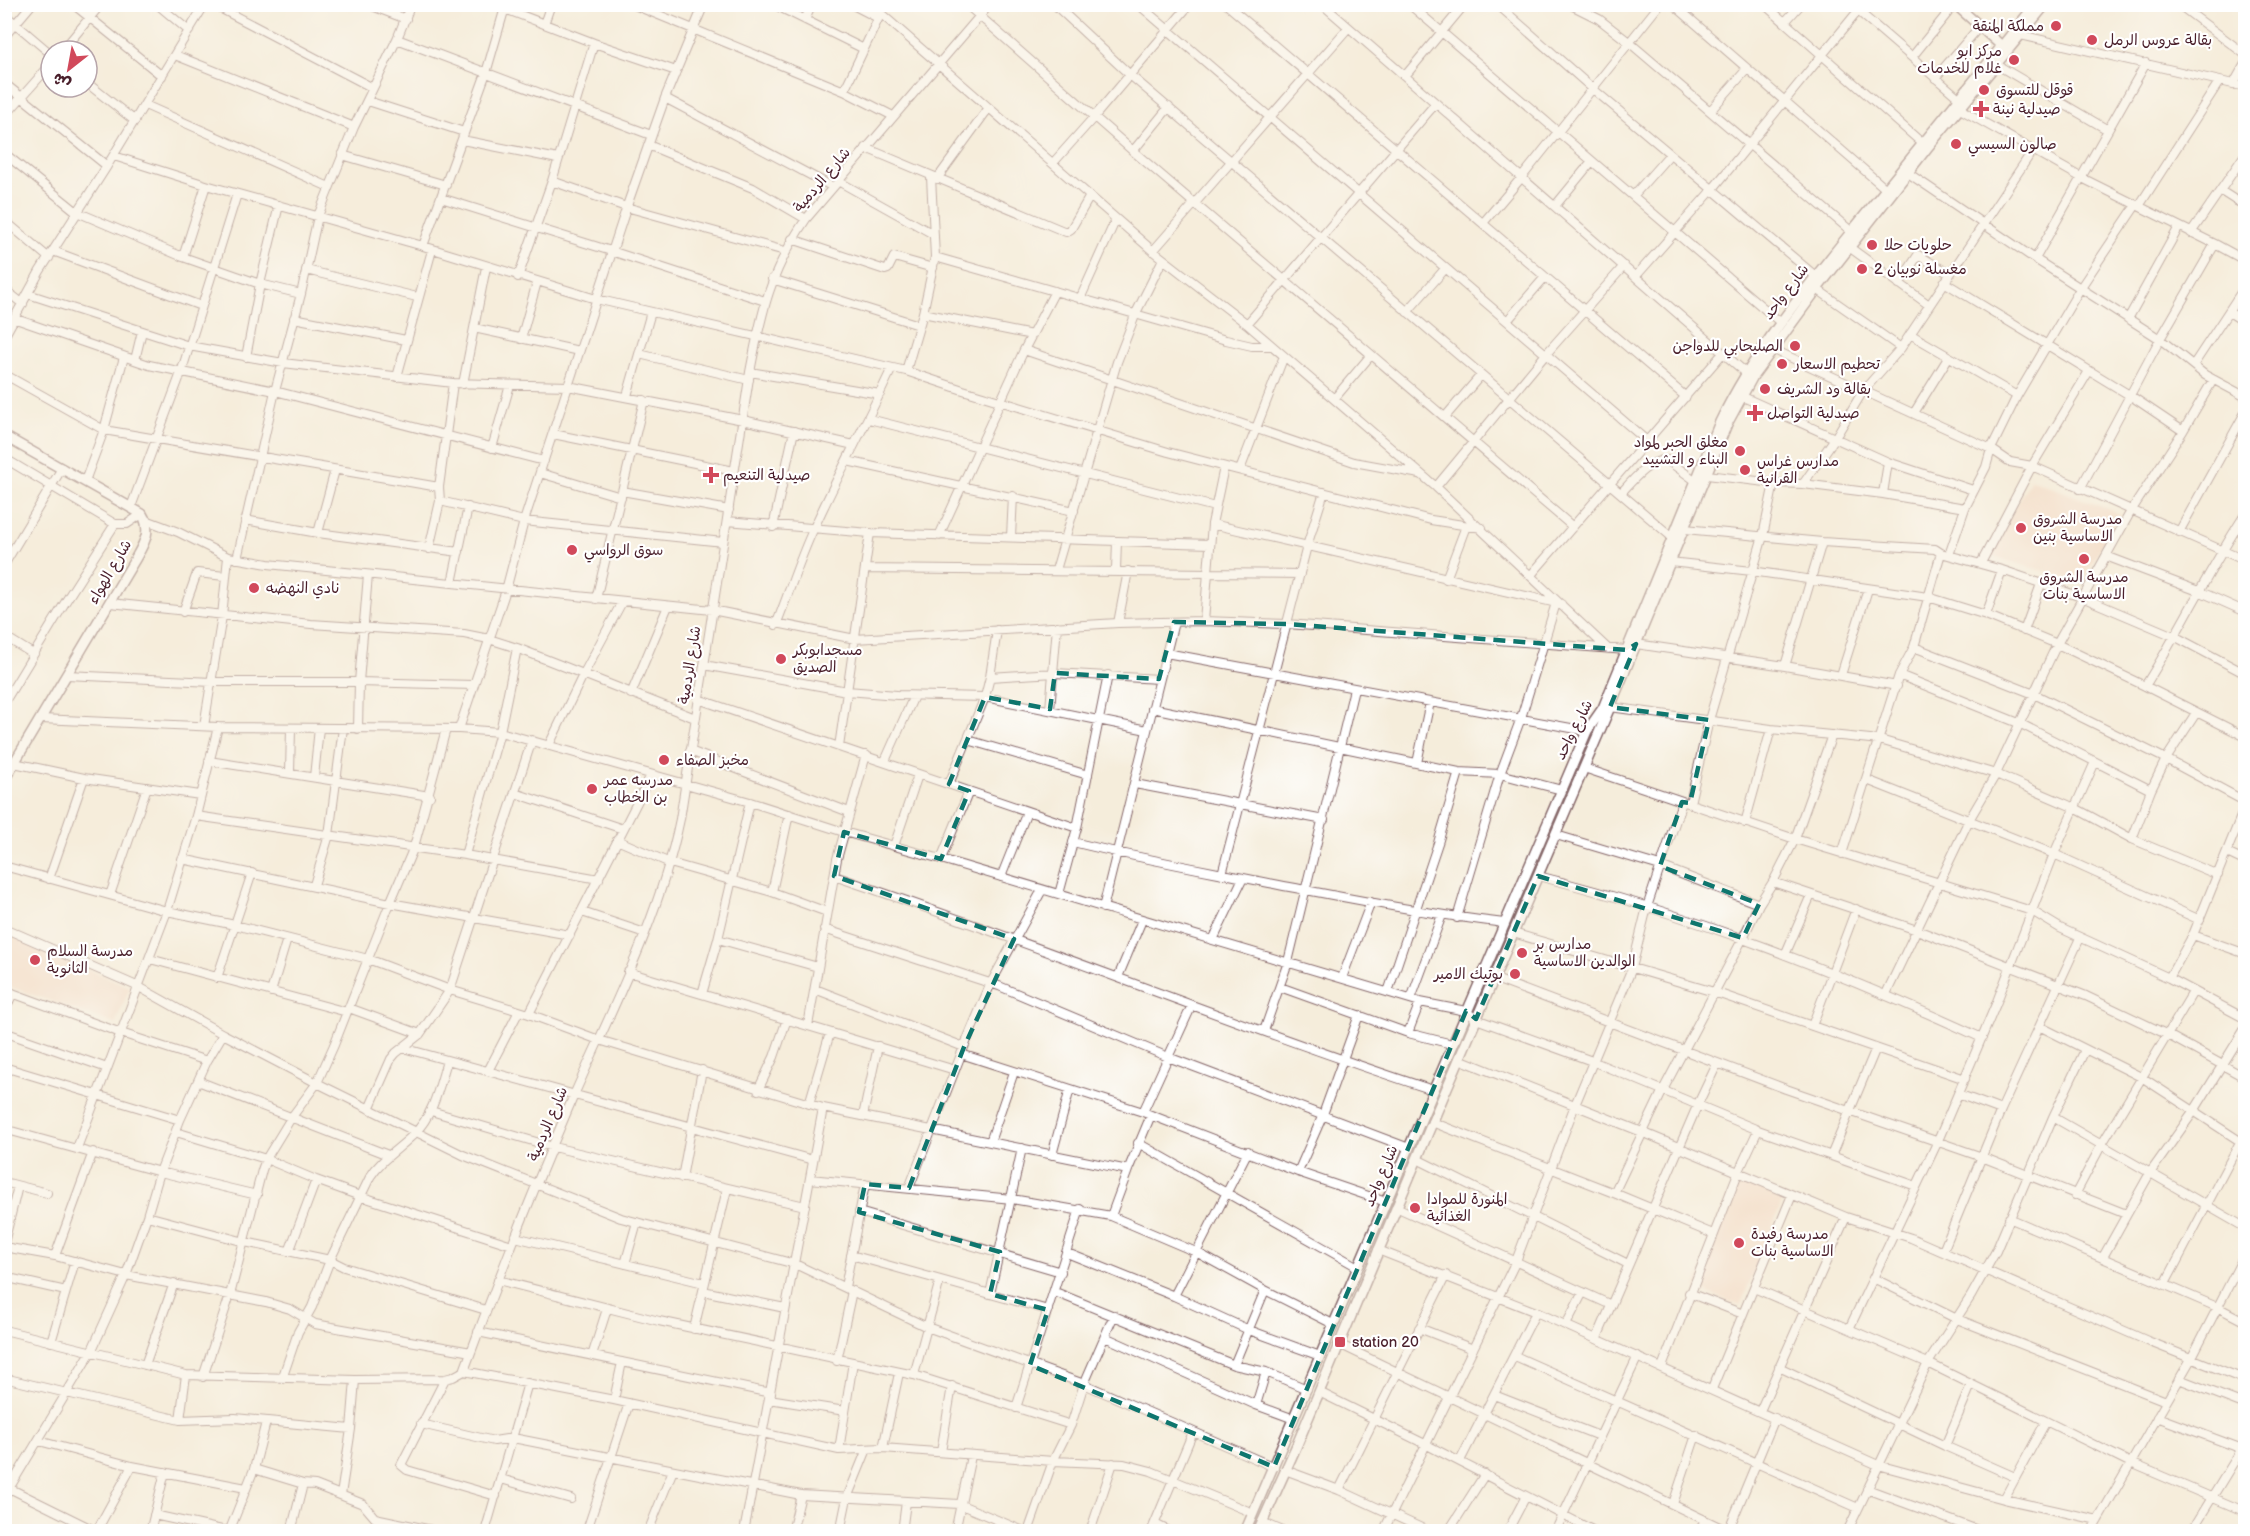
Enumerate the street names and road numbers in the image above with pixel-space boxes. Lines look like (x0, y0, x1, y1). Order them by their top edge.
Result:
street label: شارع الردمية (789, 144, 855, 216)
street label: شارع واحد (1759, 260, 1813, 324)
street label: شارع الهواء (84, 536, 136, 608)
street label: شارع الردمية (674, 624, 706, 706)
street label: شارع واحد (1551, 697, 1597, 763)
street label: شارع الردمية (524, 1084, 572, 1164)
street label: شارع واحد (1360, 1142, 1402, 1210)

